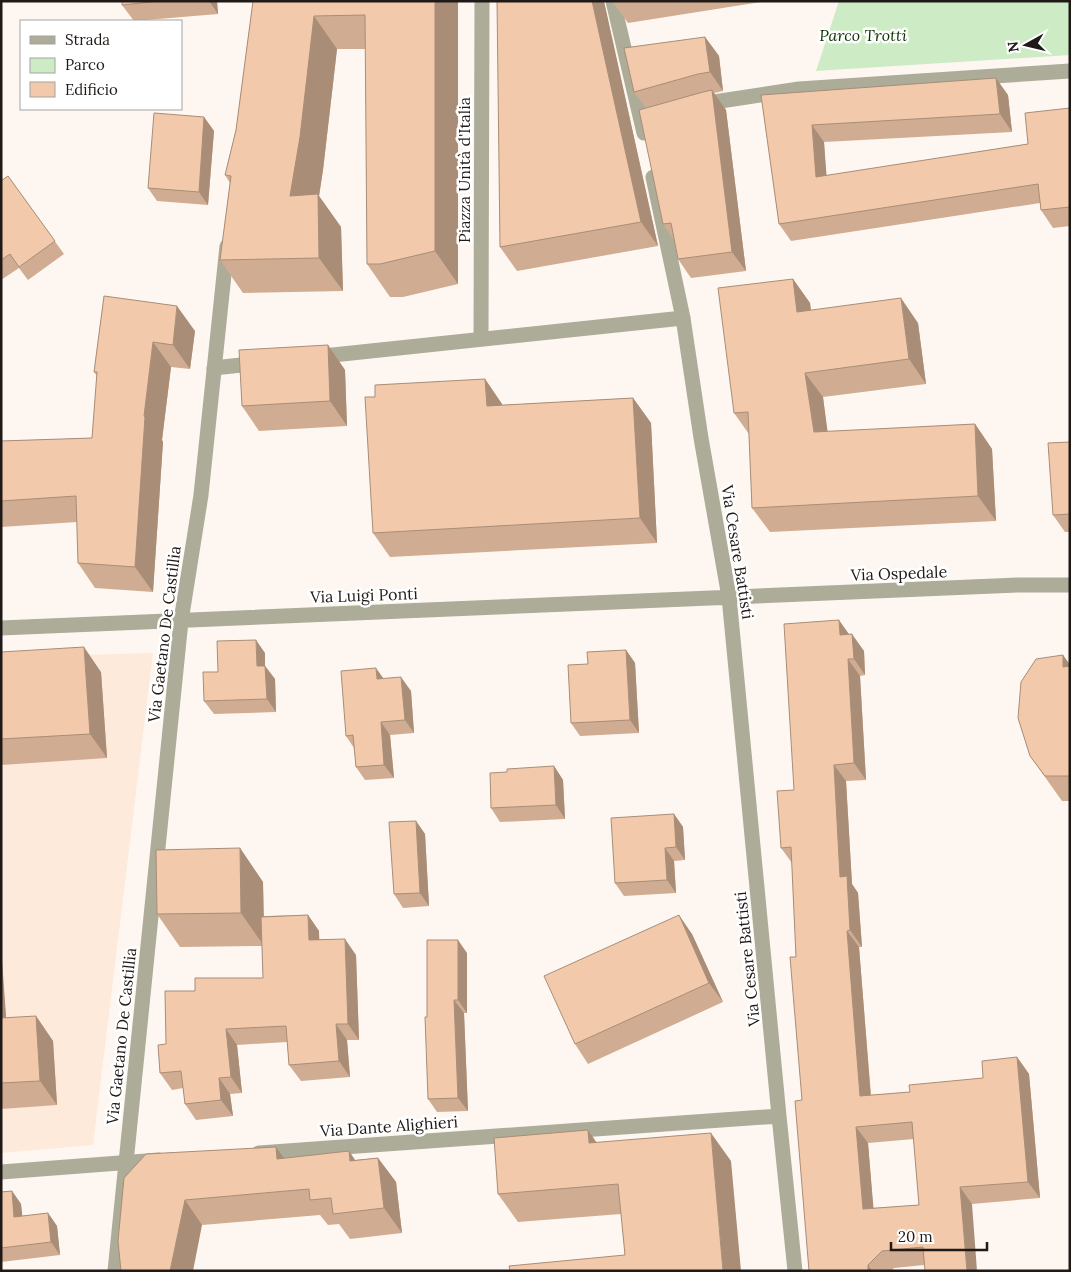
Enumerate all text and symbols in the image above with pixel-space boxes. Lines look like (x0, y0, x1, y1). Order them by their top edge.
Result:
legend (20, 20, 182, 110)
north arrow (1001, 20, 1051, 70)
park label: Parco Trotti (819, 25, 907, 45)
text: Strada (65, 30, 110, 49)
text: N (1003, 40, 1023, 53)
text: Parco (65, 55, 105, 74)
text: Edificio (65, 80, 118, 99)
street label: Piazza Unità d'Italia (454, 97, 474, 243)
street label: Via Cesare Battisti (717, 482, 758, 621)
street label: Via Gaetano De Castillia (143, 545, 185, 724)
street label: Via Ospedale (850, 561, 948, 585)
street label: Via Luigi Ponti (309, 583, 418, 607)
street label: Via Cesare Battisti (730, 891, 764, 1028)
street label: Via Gaetano De Castillia (102, 947, 140, 1126)
street label: Via Dante Alighieri (318, 1111, 459, 1141)
scale bar (891, 1220, 987, 1252)
text: 20 m (898, 1227, 933, 1246)

